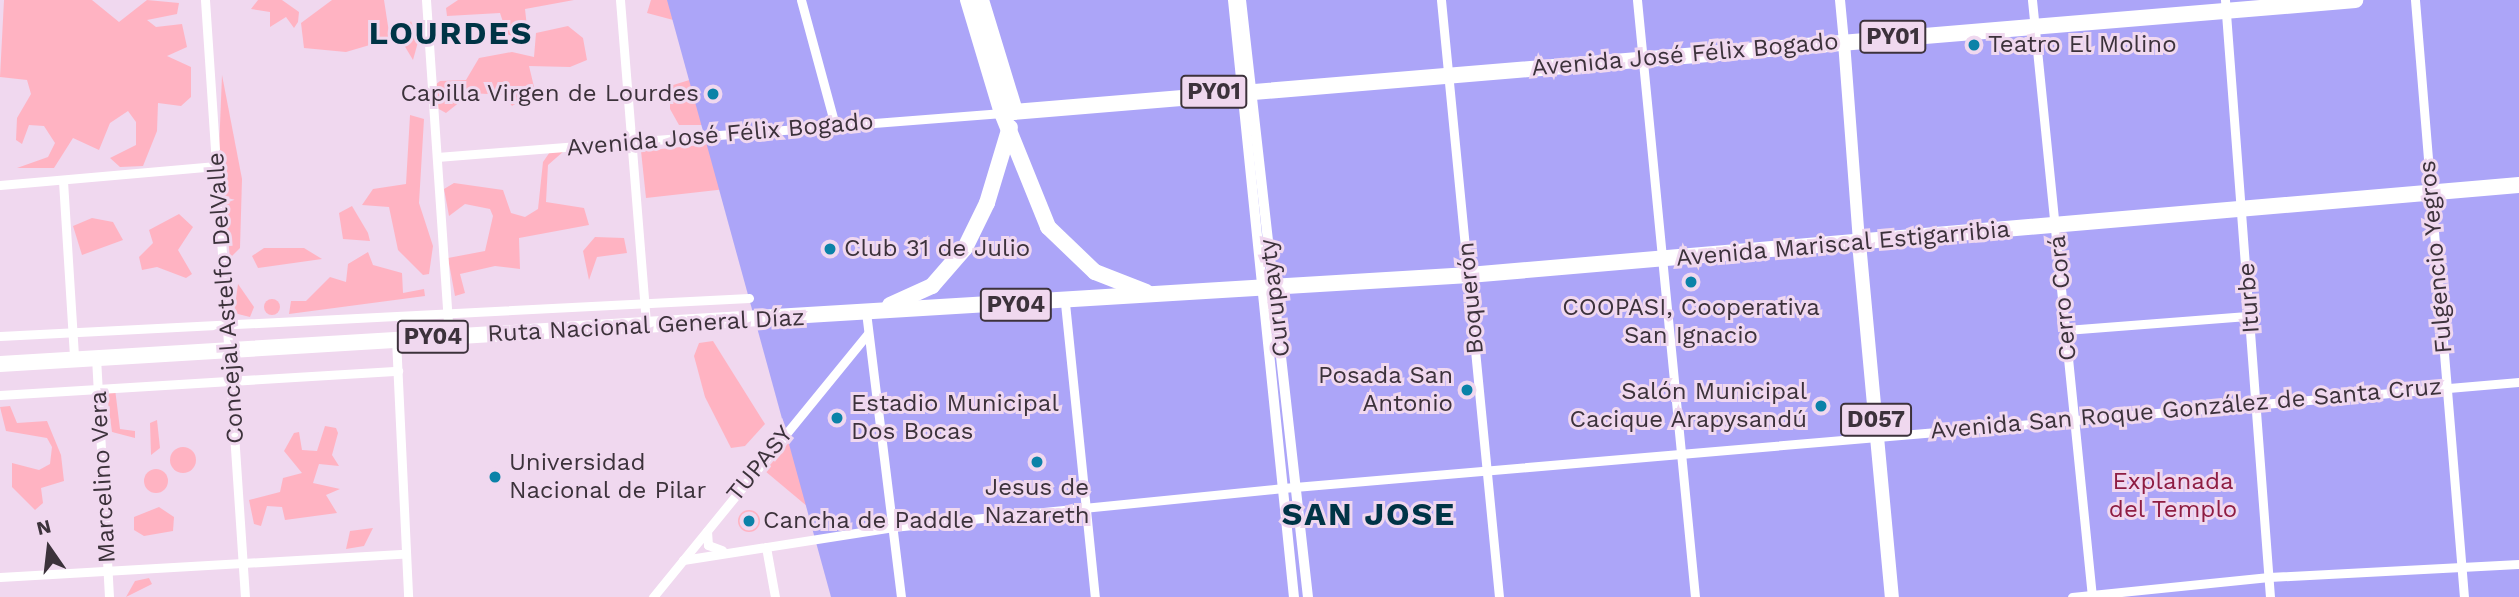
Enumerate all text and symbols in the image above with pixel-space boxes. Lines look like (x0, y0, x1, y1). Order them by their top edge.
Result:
district label: LOURDES (370, 14, 532, 52)
road number: PY01 (1858, 18, 1928, 56)
street label: Avenida José Félix Bogado (1530, 27, 1840, 83)
place label: Teatro El Molino (1988, 31, 2177, 59)
marker: Teatro El Molino (1966, 37, 1982, 53)
road number: PY01 (1179, 72, 1249, 111)
place label: Capilla Virgen de Lourdes (399, 80, 699, 108)
marker: Capilla Virgen de Lourdes (705, 86, 721, 102)
street label: Avenida José Félix Bogado (565, 107, 875, 163)
street label: Concejal Astelfo DelValle (201, 150, 251, 446)
street label: Fulgencio Yegros (2413, 159, 2459, 355)
street label: Avenida Mariscal Estigarribia (1674, 215, 2012, 273)
street label: Cerro Corá (2043, 234, 2083, 362)
place label: Club 31 de Julio (844, 235, 1031, 263)
street label: Curupayty (1253, 237, 1297, 359)
marker: Club 31 de Julio (822, 241, 838, 257)
street label: Boquerón (1452, 241, 1490, 355)
street label: Iturbe (2232, 262, 2266, 334)
marker: COOPASI, Cooperativa San Ignacio (1683, 274, 1699, 290)
road number: PY04 (979, 286, 1053, 324)
place label: COOPASI, Cooperativa San Ignacio (1562, 294, 1820, 350)
street label: Ruta Nacional General Díaz (485, 303, 807, 349)
road number: PY04 (396, 318, 470, 356)
place label: Posada San Antonio (1318, 362, 1453, 418)
street label: Avenida San Roque González de Santa Cruz (1928, 372, 2444, 446)
place label: Salón Municipal Cacique Arapysandú (1569, 378, 1807, 434)
marker: Posada San Antonio (1459, 382, 1475, 398)
street label: Marcelino Vera (84, 390, 122, 564)
place label: Estadio Municipal Dos Bocas (851, 390, 1059, 446)
marker: Salón Municipal Cacique Arapysandú (1813, 398, 1829, 414)
road number: D057 (1839, 400, 1913, 440)
marker: Estadio Municipal Dos Bocas (829, 410, 845, 426)
street label: TUPASY (721, 420, 799, 508)
place label: Universidad Nacional de Pilar (509, 449, 707, 505)
marker: Jesus de Nazareth (1029, 454, 1045, 470)
park label: Explanada del Templo (2108, 468, 2238, 524)
marker: Universidad Nacional de Pilar (487, 469, 503, 485)
place label: Jesus de Nazareth (984, 474, 1090, 530)
district label: SAN JOSE (1282, 495, 1456, 533)
place label: Cancha de Paddle (763, 507, 975, 535)
north arrow (14, 513, 84, 583)
marker: Cancha de Paddle (741, 513, 757, 529)
text: N (34, 514, 53, 540)

